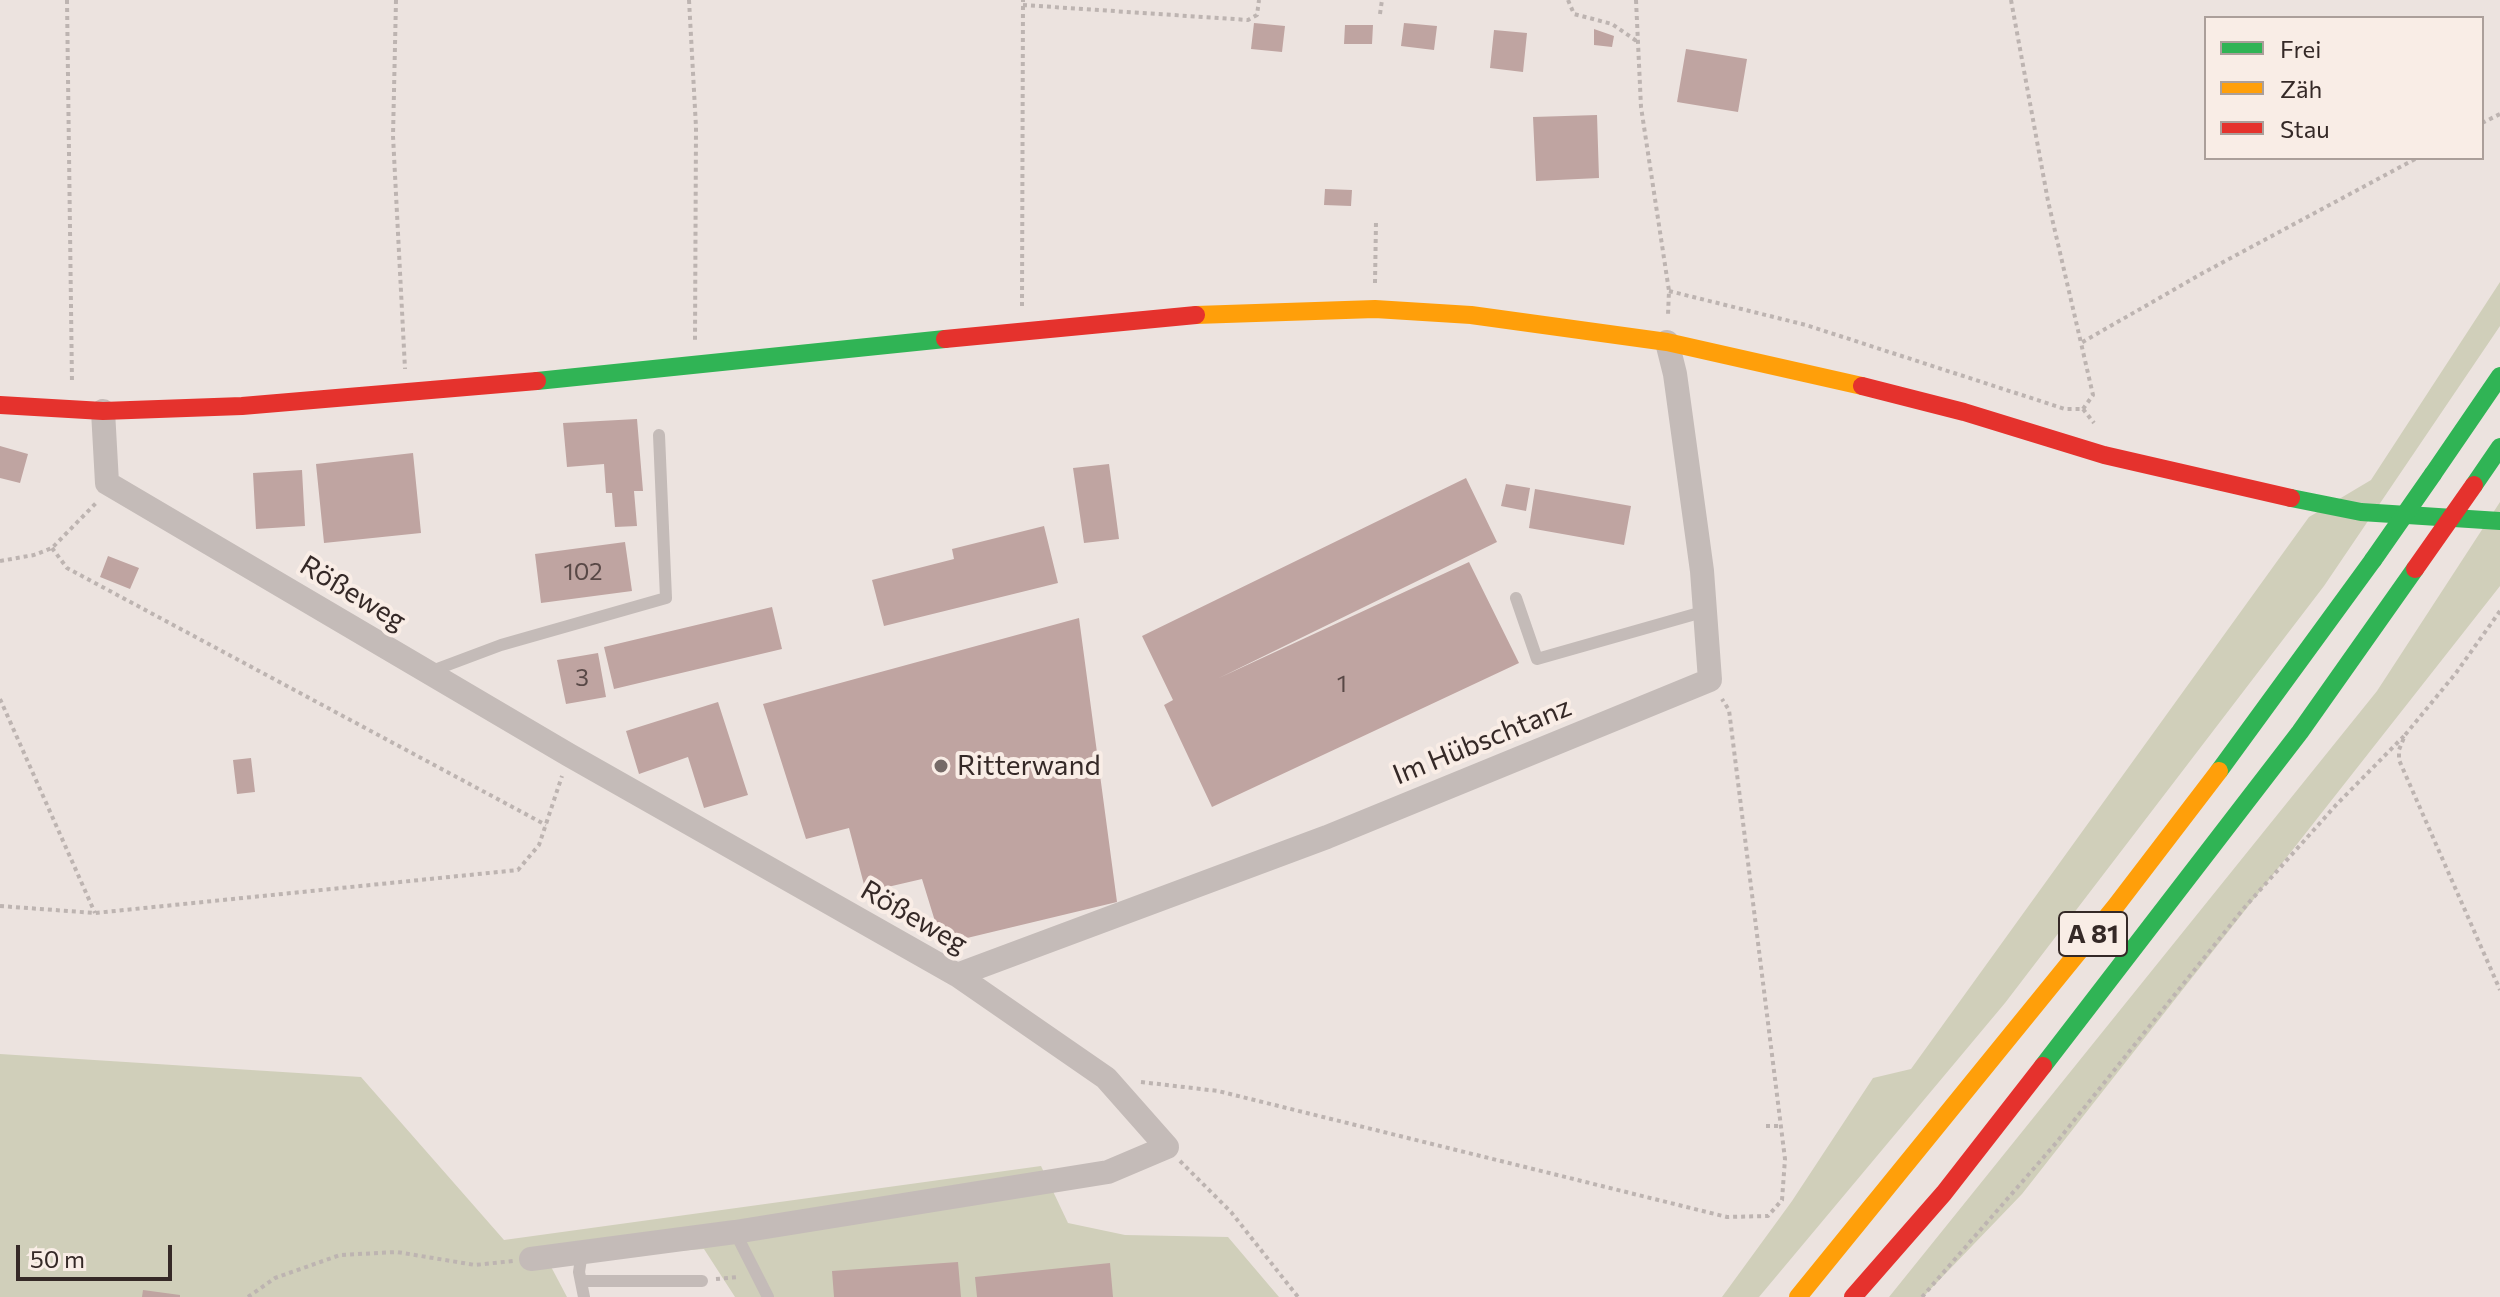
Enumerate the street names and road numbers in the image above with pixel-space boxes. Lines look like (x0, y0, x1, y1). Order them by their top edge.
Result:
street label: Rößeweg (294, 548, 412, 638)
street label: Im Hübschtanz (1388, 690, 1576, 792)
street label: Rößeweg (855, 873, 973, 961)
road number: A 81 (2059, 912, 2127, 956)

